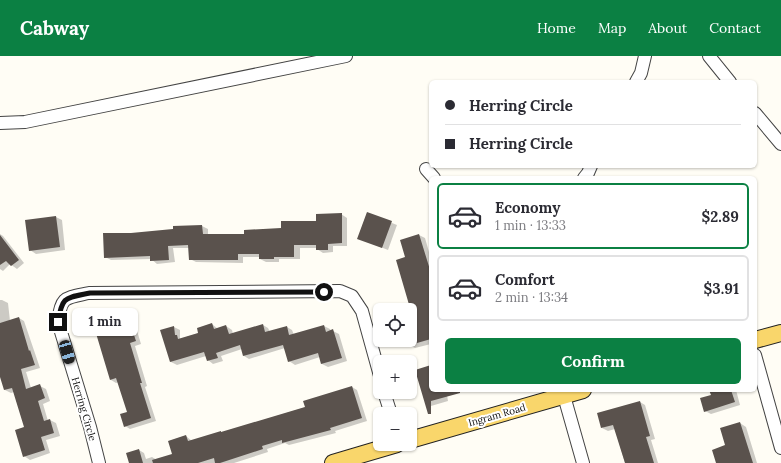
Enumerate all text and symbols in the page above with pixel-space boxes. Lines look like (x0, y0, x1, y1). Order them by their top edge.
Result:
text: Cabway (20, 16, 89, 40)
text: Home (537, 19, 576, 37)
text: Map (598, 19, 626, 37)
text: About (648, 19, 687, 37)
text: Contact (709, 19, 761, 37)
text: Herring Circle (469, 96, 573, 115)
text: Herring Circle (469, 134, 573, 153)
icon: car (447, 198, 483, 234)
text: Economy (495, 198, 560, 217)
text: $2.89 (701, 207, 739, 226)
text: 1 min · 13:33 (495, 217, 566, 234)
icon: car (447, 270, 483, 306)
text: Comfort (495, 270, 555, 289)
text: $3.91 (704, 279, 739, 298)
route start (315, 283, 333, 301)
text: 2 min · 13:34 (495, 289, 568, 306)
map controls (373, 303, 417, 451)
button: locate (373, 303, 417, 347)
callout: 1 min (72, 308, 138, 336)
route end (49, 313, 67, 331)
text: 1 min (88, 313, 122, 330)
button: Confirm (445, 338, 741, 384)
car (58, 339, 76, 365)
button: + (373, 355, 417, 399)
street label: Herring Circle (69, 375, 100, 443)
street label: Ingram Road (467, 401, 527, 429)
button: − (373, 407, 417, 451)

